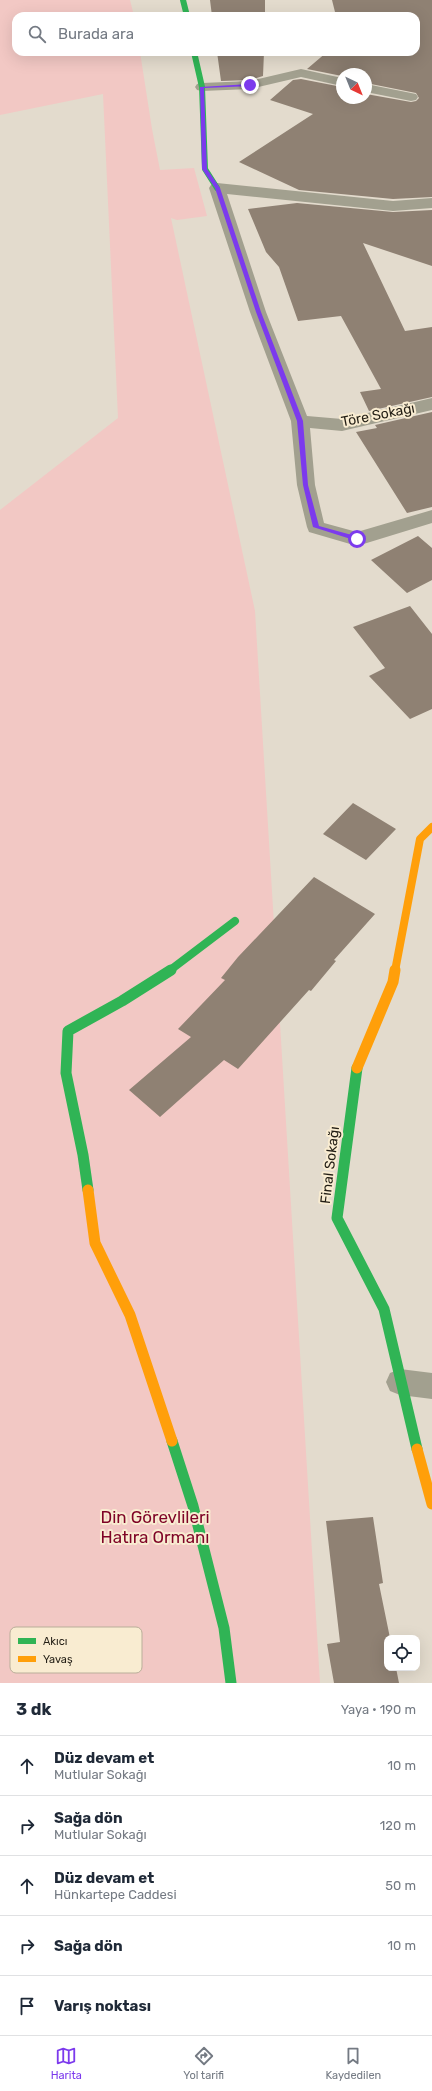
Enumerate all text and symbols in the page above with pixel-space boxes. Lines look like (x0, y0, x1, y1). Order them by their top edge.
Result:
search box (12, 12, 420, 56)
icon: search (26, 23, 48, 45)
text: Burada ara (58, 25, 134, 43)
north arrow (336, 68, 372, 104)
route end (241, 76, 259, 94)
street label: Töre Sokağı (340, 400, 416, 430)
route start (348, 530, 366, 548)
street label: Final Sokağı (317, 1125, 343, 1205)
park label: Din Görevlileri Hatıra Ormanı (100, 1507, 210, 1547)
legend (10, 1627, 142, 1673)
text: Akıcı (43, 1635, 67, 1648)
map controls (384, 1635, 420, 1671)
button: locate (384, 1635, 420, 1671)
text: Yavaş (43, 1653, 73, 1666)
text: 3 dk (16, 1699, 52, 1719)
text: Yaya · 190 m (341, 1702, 416, 1717)
text: Düz devam et (54, 1749, 154, 1767)
icon: ahead (16, 1755, 38, 1777)
text: 10 m (387, 1758, 416, 1773)
text: Mutlular Sokağı (54, 1767, 147, 1782)
text: Sağa dön (54, 1809, 123, 1827)
icon: right (16, 1815, 38, 1837)
text: 120 m (380, 1818, 416, 1833)
text: Mutlular Sokağı (54, 1827, 147, 1842)
text: Düz devam et (54, 1869, 154, 1887)
icon: ahead (16, 1875, 38, 1897)
text: 50 m (385, 1878, 416, 1893)
text: Hünkartepe Caddesi (54, 1887, 177, 1902)
icon: right (16, 1935, 38, 1957)
text: Sağa dön (54, 1937, 123, 1955)
text: 10 m (387, 1938, 416, 1953)
icon: arrive (16, 1995, 38, 2017)
text: Varış noktası (54, 1997, 151, 2015)
tab: Harita (51, 2045, 82, 2082)
tab: Yol tarifi (183, 2045, 224, 2082)
tab: Kaydedilen (326, 2045, 381, 2082)

